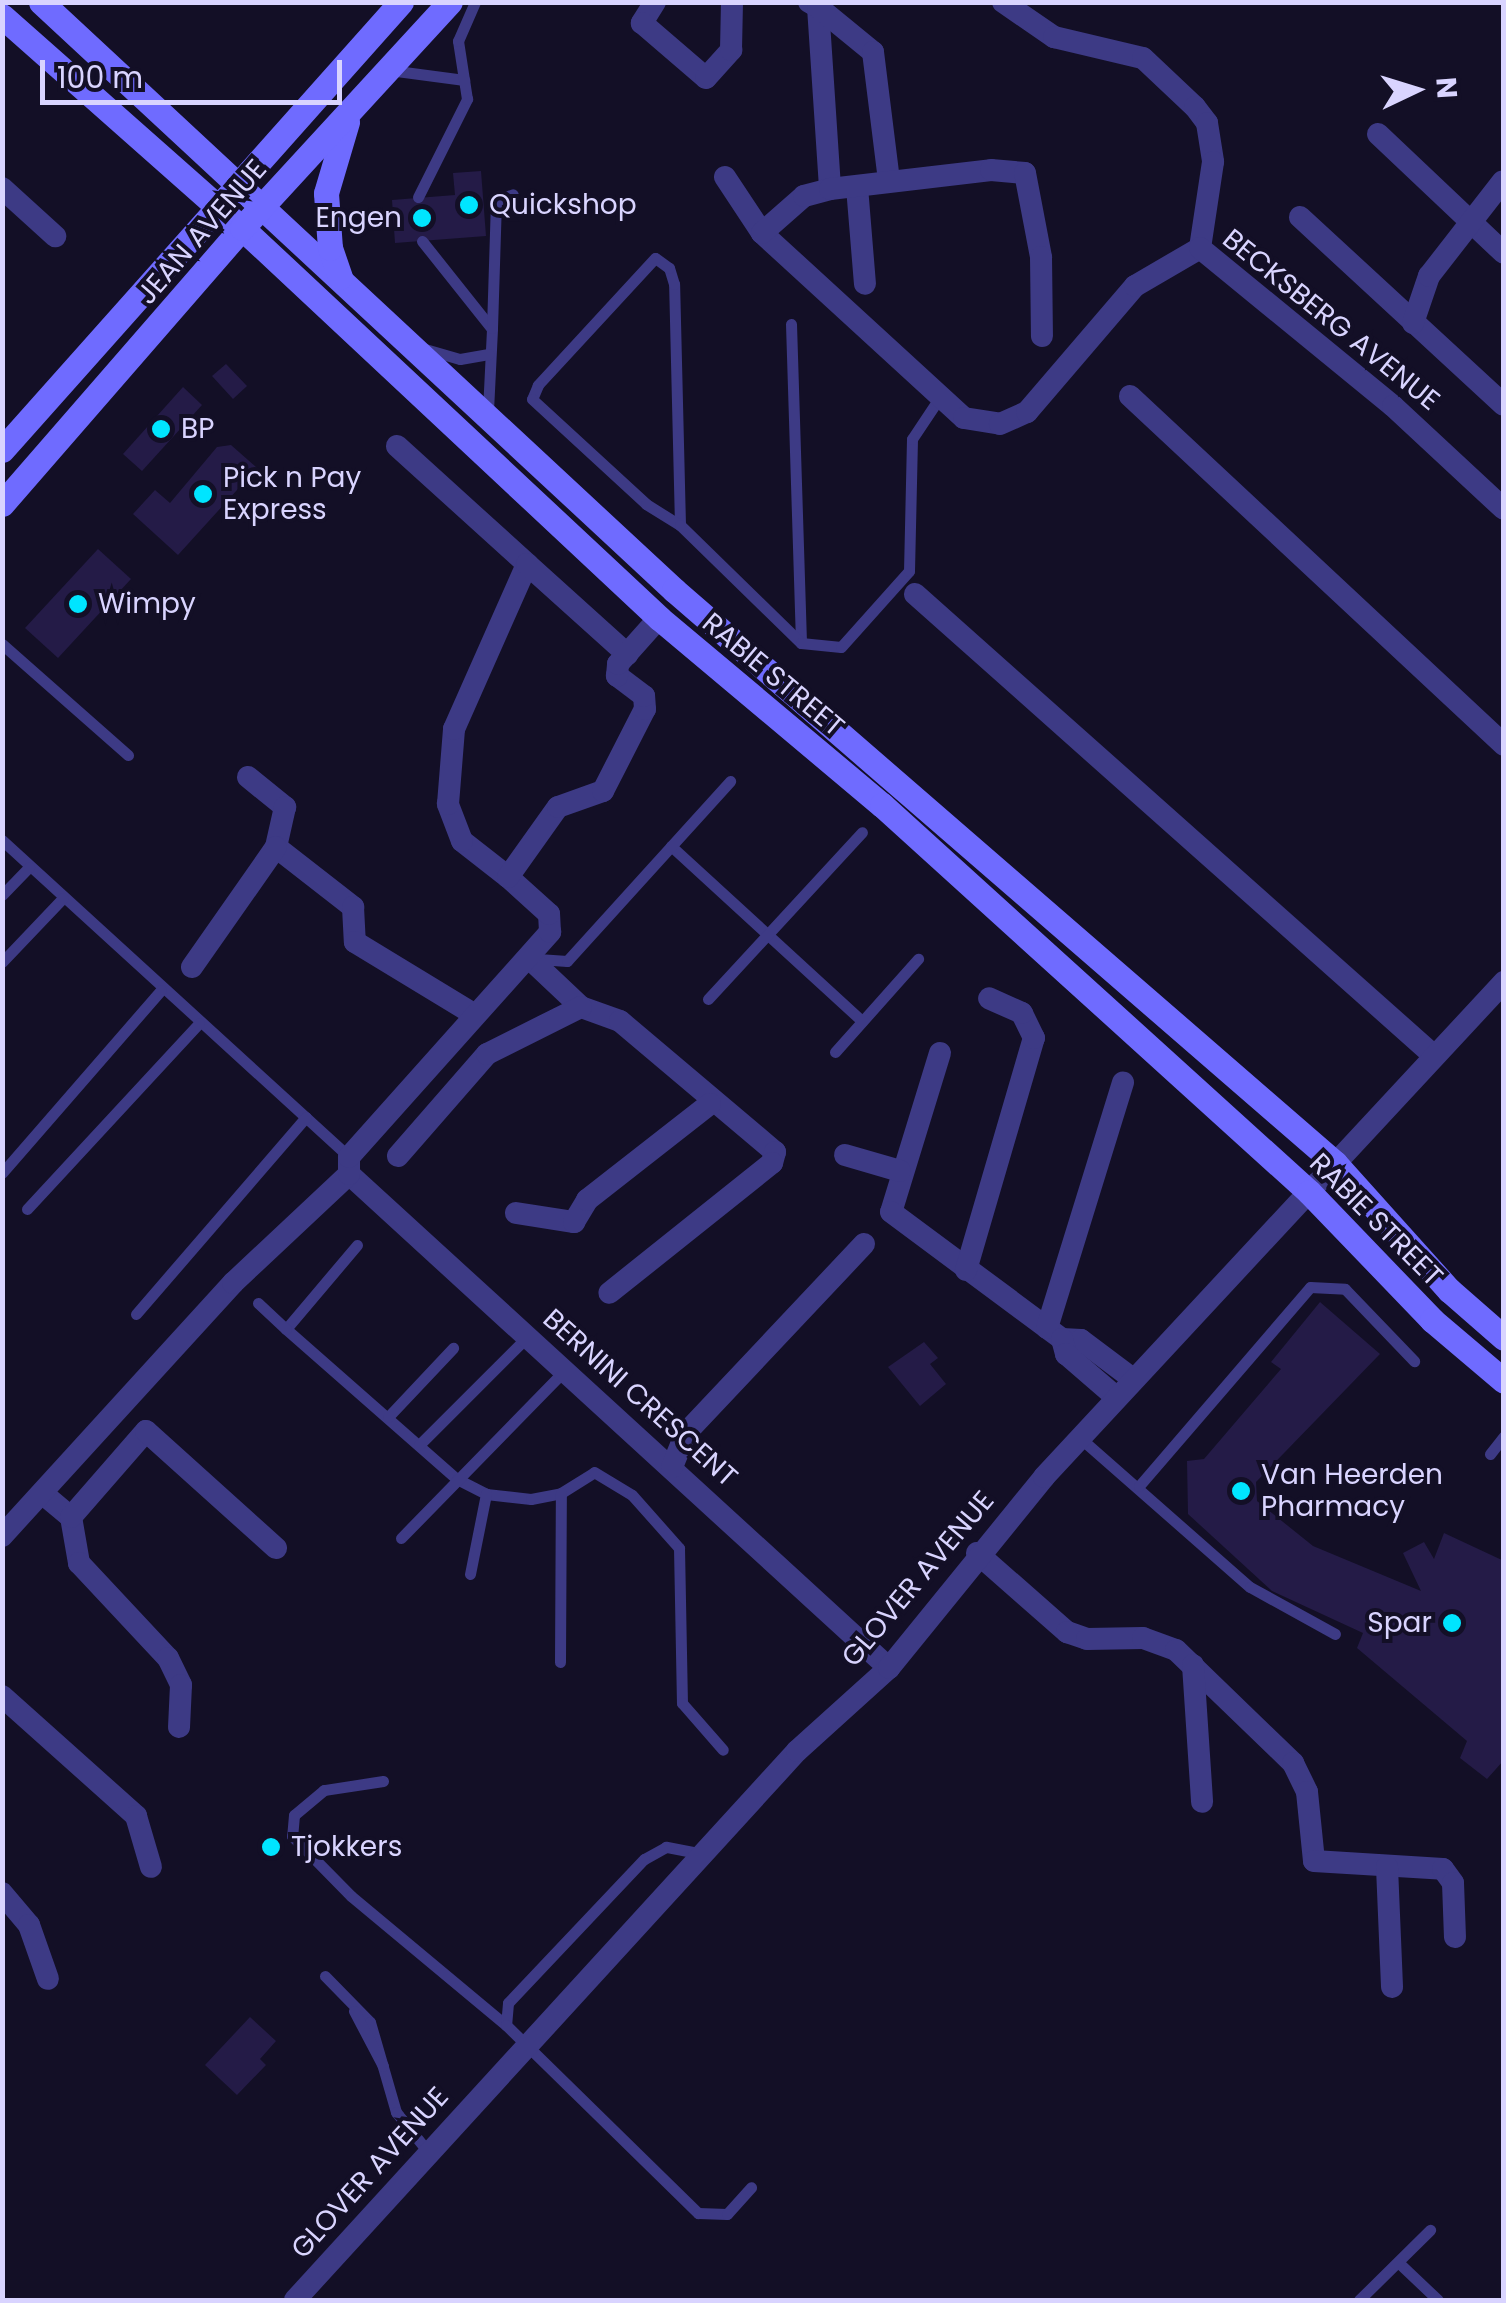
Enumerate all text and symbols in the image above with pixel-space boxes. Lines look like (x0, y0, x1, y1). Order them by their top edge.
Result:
scale bar (45, 40, 348, 102)
north arrow (1366, 40, 1466, 140)
text: 100 m (57, 56, 143, 99)
text: N (1426, 76, 1467, 100)
street label: JEAN AVENUE (130, 153, 274, 311)
place label: Quickshop (489, 188, 637, 222)
marker: Quickshop (458, 194, 480, 216)
place label: Engen (316, 201, 402, 235)
marker: Engen (411, 207, 433, 229)
street label: BECKSBERG AVENUE (1216, 222, 1446, 418)
place label: BP (181, 412, 214, 446)
marker: BP (150, 418, 172, 440)
place label: Pick n Pay Express (223, 461, 361, 527)
marker: Pick n Pay Express (192, 483, 214, 505)
place label: Wimpy (98, 587, 196, 621)
marker: Wimpy (67, 593, 89, 615)
street label: RABIE STREET (695, 606, 851, 744)
street label: RABIE STREET (1303, 1147, 1449, 1293)
street label: BERNINI CRESCENT (536, 1302, 744, 1494)
place label: Van Heerden Pharmacy (1261, 1458, 1443, 1524)
marker: Van Heerden Pharmacy (1230, 1480, 1252, 1502)
street label: GLOVER AVENUE (835, 1484, 1001, 1674)
place label: Spar (1367, 1606, 1432, 1640)
marker: Spar (1441, 1612, 1463, 1634)
place label: Tjokkers (291, 1830, 402, 1864)
marker: Tjokkers (260, 1836, 282, 1858)
street label: GLOVER AVENUE (284, 2080, 456, 2266)

